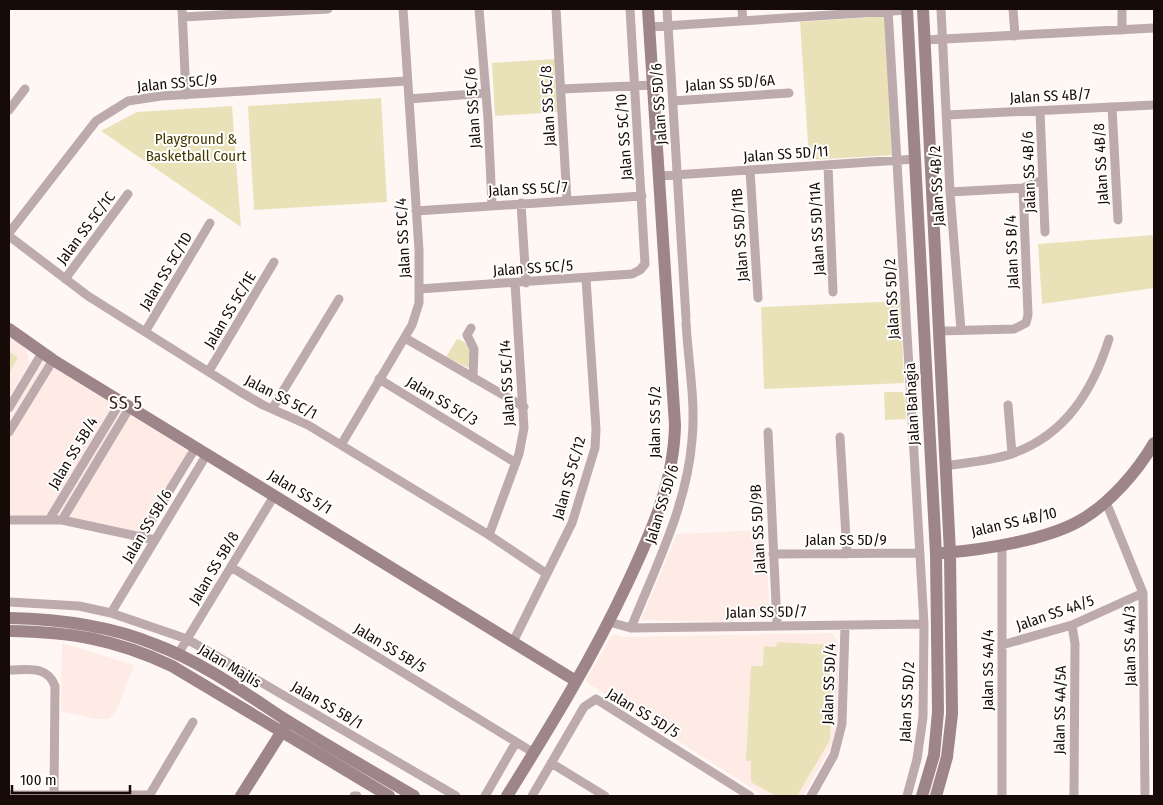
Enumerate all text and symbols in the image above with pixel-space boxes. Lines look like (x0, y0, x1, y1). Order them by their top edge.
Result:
street label: Jalan SS 5D/6 (647, 63, 671, 145)
street label: Jalan SS 5C/8 (537, 65, 559, 147)
street label: Jalan SS 5C/6 (461, 67, 485, 149)
street label: Jalan SS 5C/9 (136, 71, 218, 95)
street label: Jalan SS 5D/6A (685, 71, 775, 95)
street label: Jalan SS 4B/7 (1009, 85, 1091, 107)
street label: Jalan SS 5C/10 (612, 93, 636, 181)
street label: Jalan SS 4B/8 (1090, 123, 1112, 205)
park label: Playground & Basketball Court (146, 130, 246, 165)
street label: Jalan SS 4B/6 (1019, 131, 1039, 213)
street label: Jalan SS 5D/11 (743, 142, 829, 166)
street label: Jalan SS 4B/2 (926, 145, 948, 227)
street label: Jalan SS 5C/7 (488, 178, 568, 200)
street label: Jalan SS 5D/11A (806, 182, 828, 276)
street label: Jalan SS 5C/1C (53, 188, 119, 268)
street label: Jalan SS 5D/11B (728, 188, 752, 282)
street label: Jalan SS 5C/4 (392, 197, 414, 279)
street label: Jalan SS B/4 (1002, 215, 1022, 289)
street label: Jalan SS 5C/1D (136, 229, 196, 313)
street label: Jalan SS 5C/5 (492, 256, 574, 280)
street label: Jalan SS 5D/2 (881, 258, 903, 340)
street label: Jalan SS 5C/1E (200, 269, 260, 351)
street label: Jalan SS 5C/14 (496, 340, 518, 426)
street label: Jalan Bahagia (901, 362, 923, 446)
street label: Jalan SS 5C/1 (242, 371, 320, 423)
street label: Jalan SS 5C/3 (403, 373, 481, 429)
street label: Jalan SS 5/2 (646, 386, 664, 458)
district label: SS 5 (109, 392, 143, 414)
street label: Jalan SS 5B/4 (44, 414, 102, 492)
street label: Jalan SS 5C/12 (549, 434, 590, 521)
street label: Jalan SS 5D/6 (641, 462, 683, 546)
street label: Jalan SS 5/1 (265, 466, 335, 518)
street label: Jalan SS 5D/9B (747, 484, 769, 574)
street label: Jalan SS 5B/6 (118, 487, 176, 565)
street label: Jalan SS 4B/10 (969, 503, 1059, 541)
street label: Jalan SS 5B/8 (185, 528, 243, 608)
street label: Jalan SS 5D/9 (805, 531, 887, 549)
street label: Jalan SS 4A/5 (1014, 591, 1096, 635)
street label: Jalan SS 5D/7 (725, 602, 807, 622)
street label: Jalan SS 4A/3 (1120, 605, 1140, 686)
street label: Jalan SS 5B/5 (351, 619, 429, 677)
street label: Jalan SS 4A/4 (979, 630, 997, 710)
street label: Jalan Majlis (195, 640, 265, 692)
street label: Jalan SS 5D/4 (819, 643, 839, 725)
street label: Jalan SS 5D/2 (896, 661, 918, 743)
street label: Jalan SS 4A/5A (1050, 665, 1070, 755)
street label: Jalan SS 5B/1 (288, 677, 366, 733)
street label: Jalan SS 5D/5 (603, 684, 683, 742)
scale bar (12, 762, 130, 794)
text: 100 m (20, 771, 57, 789)

